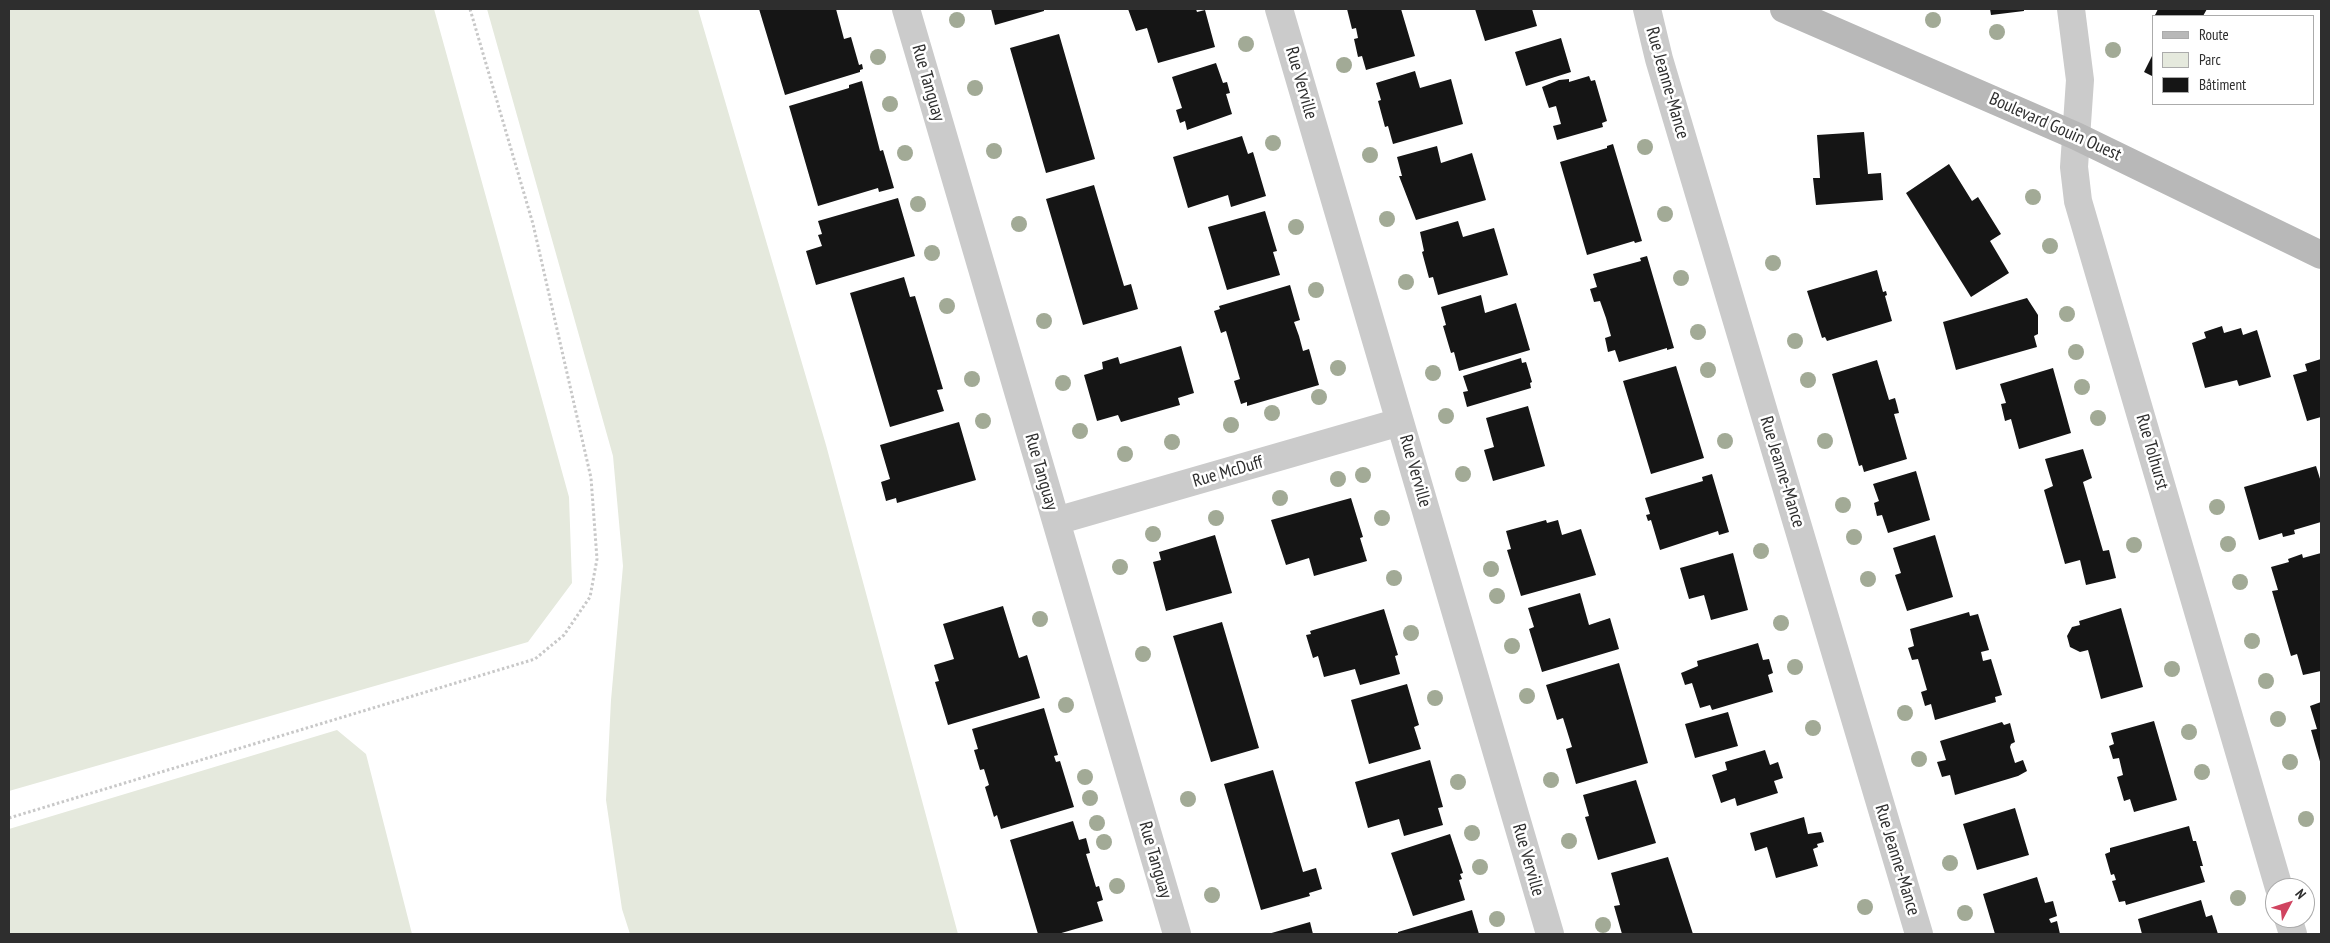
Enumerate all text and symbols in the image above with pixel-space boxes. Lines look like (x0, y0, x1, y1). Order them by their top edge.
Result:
legend (2152, 15, 2315, 105)
street label: Rue Jeanne-Mance (1641, 25, 1693, 141)
text: Route (2199, 25, 2229, 44)
street label: Rue Tanguay (907, 42, 949, 124)
street label: Rue Verville (1280, 44, 1322, 122)
text: Parc (2199, 50, 2221, 69)
text: Bâtiment (2199, 75, 2246, 94)
street label: Boulevard Gouin Ouest (1986, 88, 2124, 166)
street label: Rue Tolhurst (2131, 412, 2173, 492)
street label: Rue Jeanne-Mance (1755, 414, 1809, 530)
street label: Rue Tanguay (1020, 431, 1062, 513)
street label: Rue Verville (1394, 432, 1436, 510)
street label: Rue McDuff (1190, 452, 1266, 492)
street label: Rue Jeanne-Mance (1870, 802, 1924, 918)
street label: Rue Tanguay (1134, 819, 1176, 901)
street label: Rue Verville (1507, 821, 1549, 899)
north arrow (2265, 878, 2315, 928)
text: N (2291, 885, 2310, 903)

